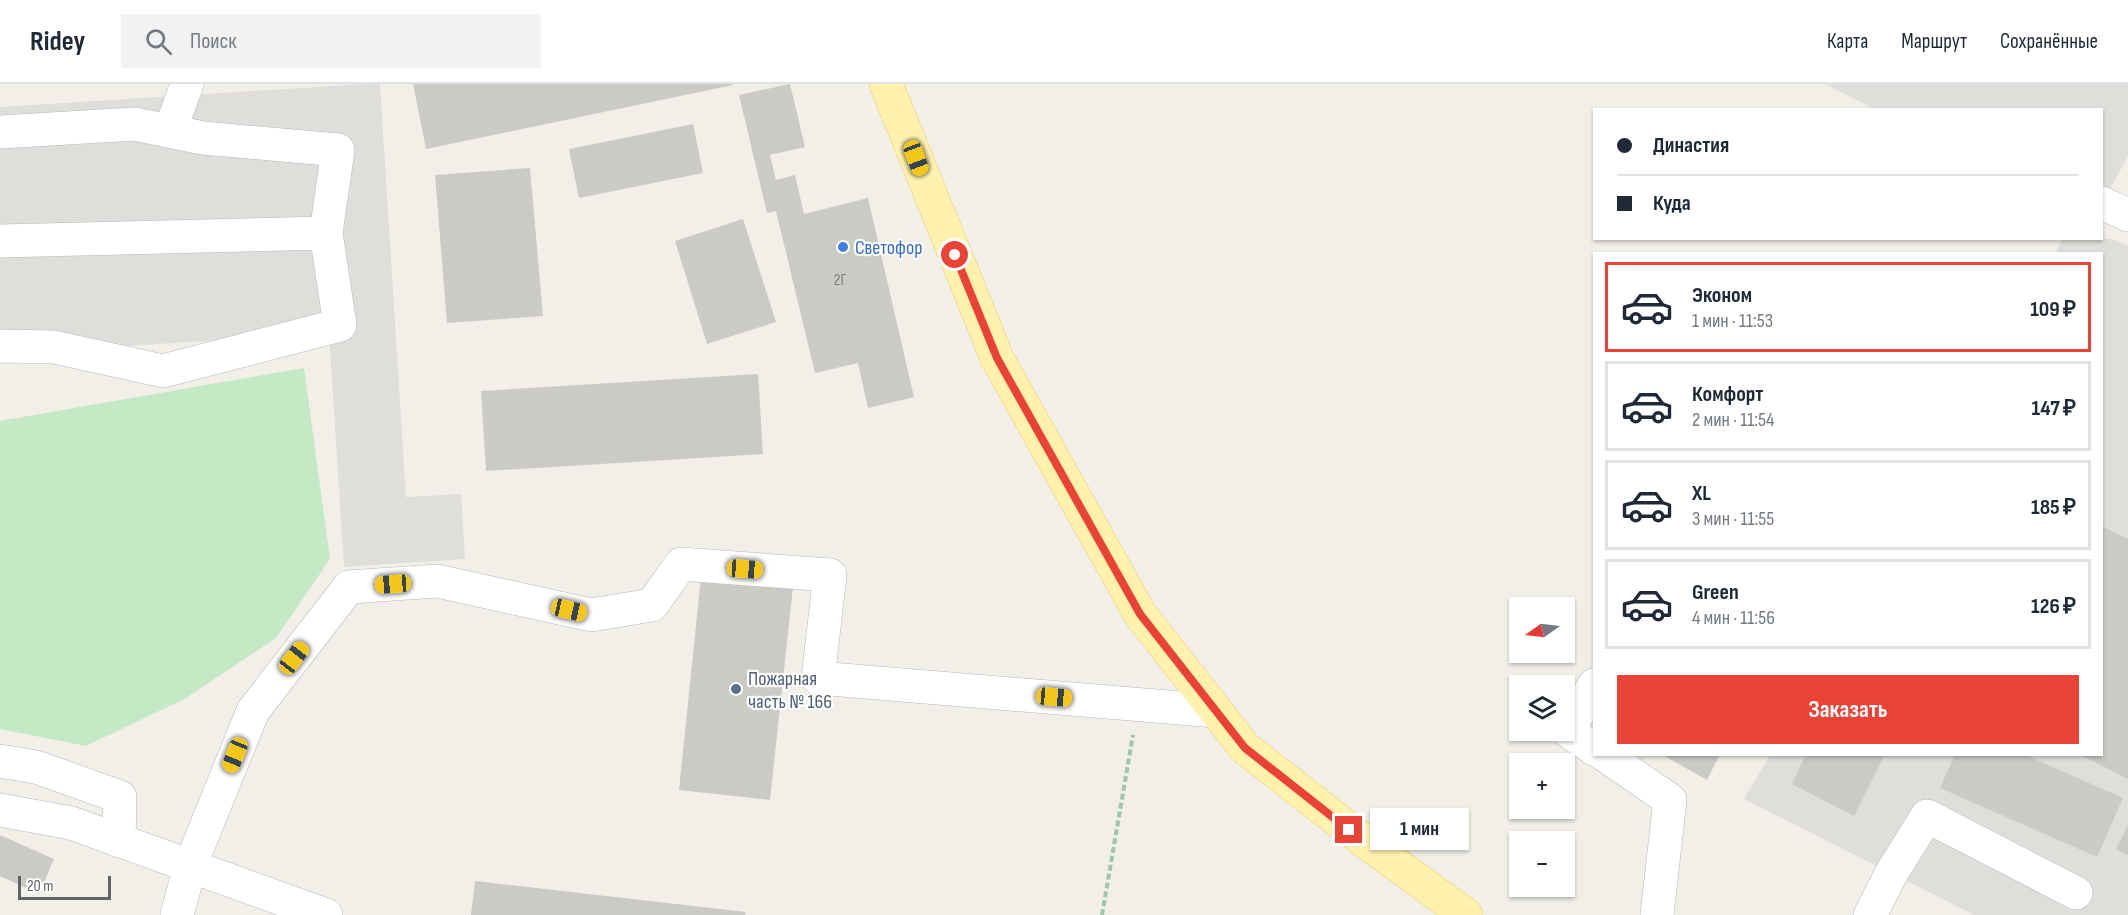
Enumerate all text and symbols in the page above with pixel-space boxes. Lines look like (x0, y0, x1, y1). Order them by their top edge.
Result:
search box (121, 14, 541, 68)
text: Ridey (30, 25, 85, 58)
icon: search (142, 25, 175, 58)
text: Поиск (190, 28, 237, 55)
text: Карта (1827, 29, 1868, 54)
text: Маршрут (1901, 29, 1967, 54)
text: Сохранённые (2000, 29, 2098, 54)
text: Династия (1653, 132, 1729, 159)
car (901, 138, 931, 178)
text: Куда (1653, 190, 1691, 217)
place label: Светофор (855, 236, 923, 260)
marker: Светофор (836, 240, 850, 254)
route start (941, 241, 968, 268)
house number: 2Г (834, 271, 846, 290)
icon: car (1620, 280, 1674, 334)
text: Эконом (1692, 282, 1752, 309)
text: 109 ₽ (2030, 296, 2076, 323)
text: 1 мин · 11:53 (1692, 309, 1773, 333)
icon: car (1620, 379, 1674, 433)
text: Комфорт (1692, 381, 1763, 408)
text: 147 ₽ (2031, 395, 2076, 422)
text: 2 мин · 11:54 (1692, 408, 1774, 432)
icon: car (1620, 478, 1674, 532)
text: XL (1692, 480, 1711, 507)
text: 185 ₽ (2031, 494, 2076, 521)
text: 3 мин · 11:55 (1692, 507, 1774, 531)
car (726, 559, 764, 579)
car (374, 574, 412, 594)
icon: car (1620, 577, 1674, 631)
text: Green (1692, 579, 1739, 606)
text: 126 ₽ (2031, 593, 2076, 620)
car (549, 597, 589, 623)
north arrow (1509, 597, 1575, 663)
map controls (1509, 597, 1575, 897)
text: 4 мин · 11:56 (1692, 606, 1775, 630)
car (276, 638, 312, 678)
place label: Пожарная часть № 166 (748, 667, 832, 714)
button: layers (1509, 675, 1575, 741)
button: Заказать (1617, 675, 2079, 744)
marker: Пожарная часть № 166 (729, 682, 743, 696)
car (1035, 686, 1073, 708)
car (220, 735, 250, 775)
button: + (1509, 753, 1575, 819)
callout: 1 мин (1370, 809, 1469, 851)
route end (1335, 816, 1362, 843)
text: 1 мин (1400, 817, 1439, 841)
button: − (1509, 831, 1575, 897)
scale bar (18, 873, 111, 900)
text: 20 m (27, 877, 54, 896)

